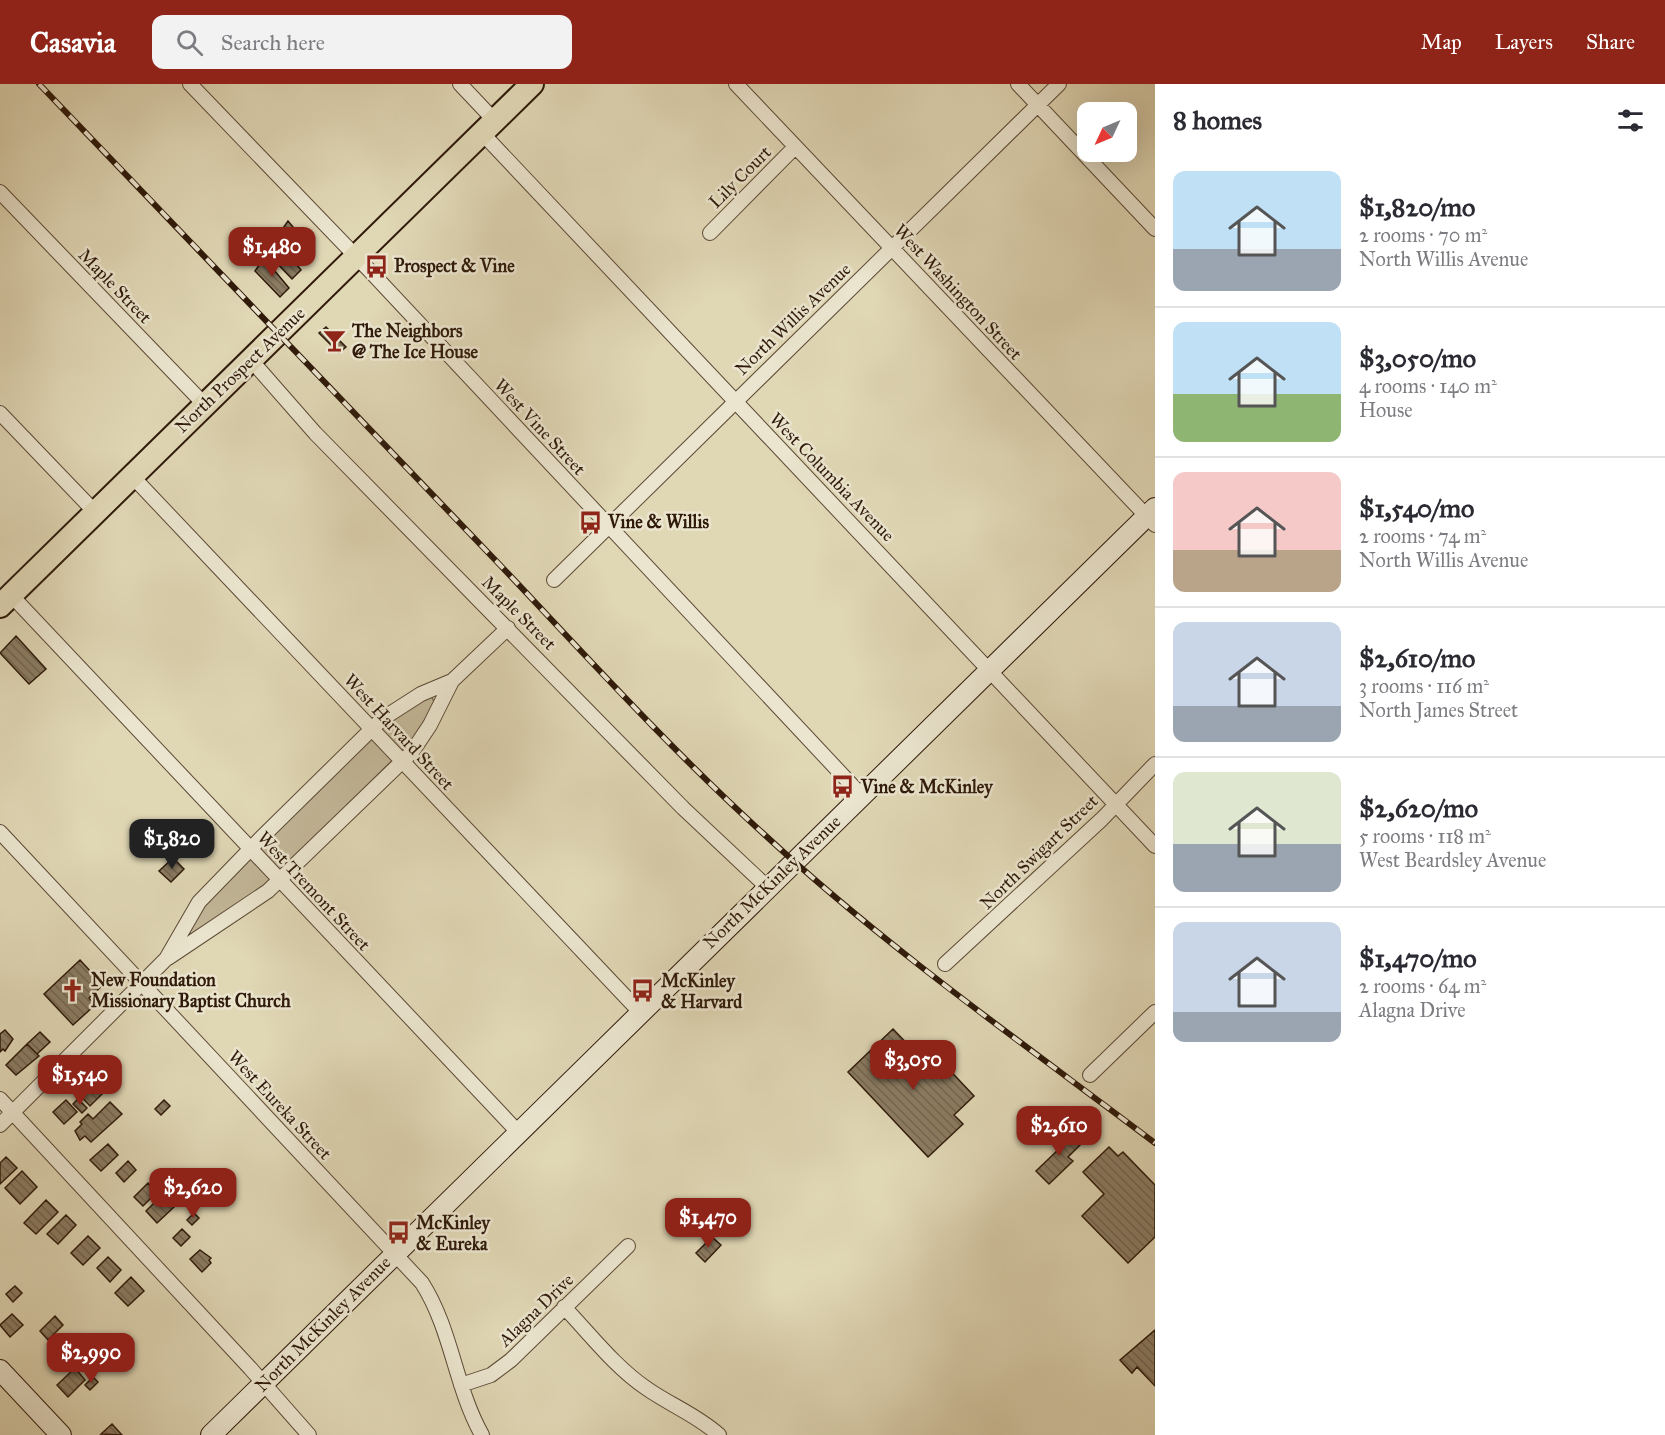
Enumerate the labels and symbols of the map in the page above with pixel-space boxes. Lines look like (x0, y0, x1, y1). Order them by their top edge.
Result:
north arrow (1077, 102, 1137, 162)
street label: Lily Court (704, 141, 776, 213)
street label: West Washington Street (889, 219, 1027, 366)
pin: $1,480 (223, 227, 321, 278)
street label: Maple Street (74, 244, 157, 329)
bus stop icon: Prospect & Vine (363, 253, 389, 279)
place label: Prospect & Vine (394, 255, 515, 278)
street label: North Willis Avenue (731, 258, 855, 380)
street label: North Prospect Avenue (170, 302, 310, 438)
place label: The Neighbors @ The Ice House (351, 320, 478, 363)
bar icon: The Neighbors @ The Ice House (321, 328, 347, 354)
street label: West Vine Street (490, 374, 591, 480)
street label: West Columbia Avenue (765, 408, 899, 546)
bus stop icon: Vine & Willis (577, 509, 603, 535)
place label: Vine & Willis (607, 511, 709, 533)
street label: Maple Street (477, 571, 561, 655)
street label: West Harvard Street (339, 669, 459, 795)
bus stop icon: Vine & McKinley (830, 774, 856, 800)
place label: Vine & McKinley (860, 776, 994, 799)
street label: North Swigart Street (975, 790, 1104, 915)
street label: North McKinley Avenue (699, 811, 845, 953)
pin: $1,820 (123, 819, 221, 870)
street label: West Tremont Street (253, 827, 376, 956)
place label: New Foundation Missionary Baptist Church (91, 969, 292, 1013)
place label: McKinley & Harvard (661, 970, 743, 1013)
church icon: New Foundation Missionary Baptist Church (60, 977, 86, 1003)
bus stop icon: McKinley & Harvard (630, 978, 656, 1004)
pin: $3,050 (864, 1040, 962, 1091)
street label: West Eureka Street (224, 1046, 337, 1165)
pin: $1,540 (31, 1055, 129, 1106)
pin: $2,610 (1010, 1106, 1108, 1157)
pin: $2,620 (144, 1168, 242, 1219)
pin: $1,470 (659, 1198, 757, 1249)
place label: McKinley & Eureka (416, 1212, 491, 1255)
bus stop icon: McKinley & Eureka (385, 1220, 411, 1246)
street label: North McKinley Avenue (251, 1252, 395, 1396)
street label: Alagna Drive (493, 1269, 579, 1353)
pin: $2,990 (42, 1333, 140, 1384)

